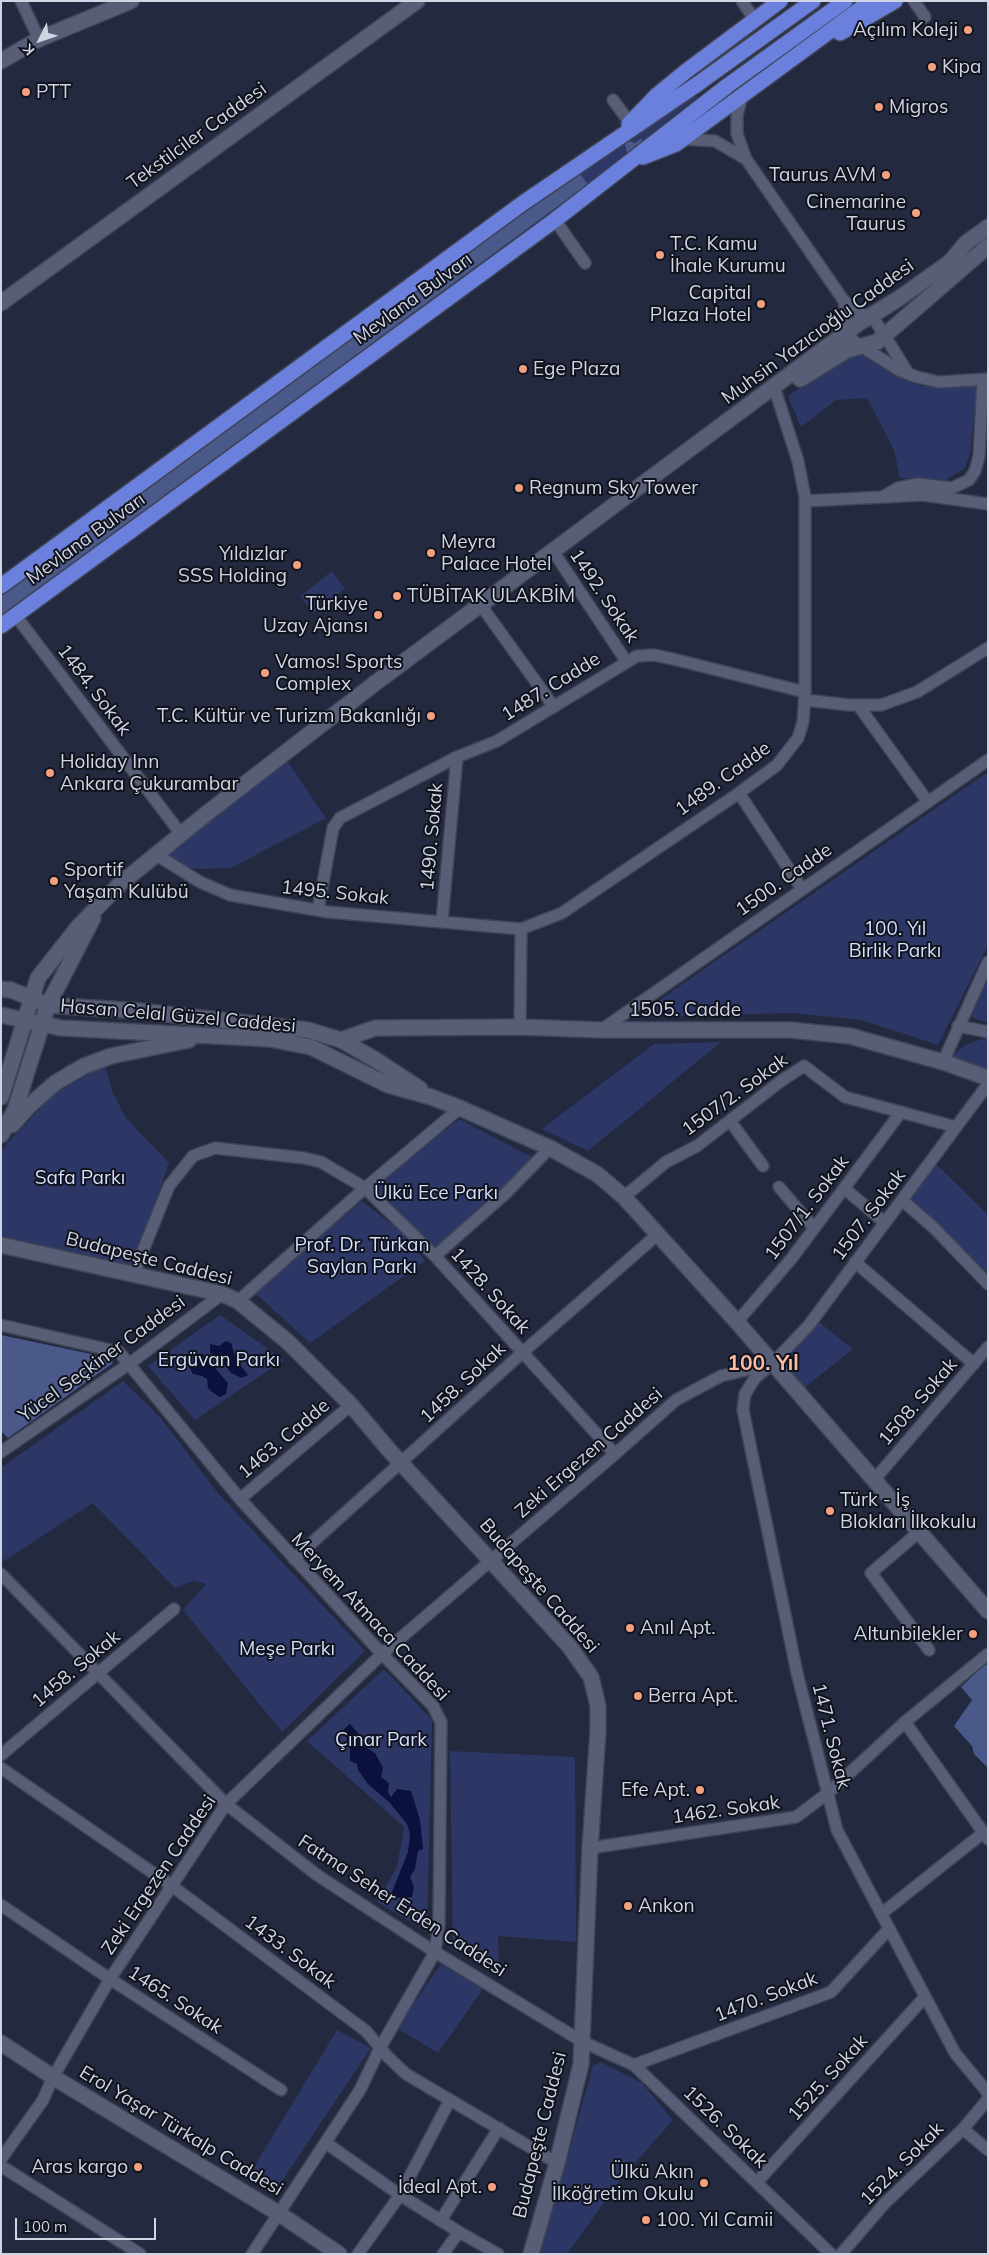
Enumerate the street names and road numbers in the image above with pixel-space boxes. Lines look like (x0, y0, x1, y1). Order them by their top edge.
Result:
street label: Tekstilciler Caddesi (123, 78, 271, 194)
street label: Mevlana Bulvarı (349, 248, 477, 350)
street label: Muhsin Yazıcıoğlu Caddesi (717, 255, 919, 409)
street label: Mevlana Bulvarı (22, 488, 150, 590)
street label: 1492. Sokak (564, 545, 644, 647)
street label: 1484. Sokak (52, 640, 136, 740)
street label: 1487. Cadde (497, 648, 605, 726)
street label: 1489. Cadde (671, 737, 775, 821)
street label: 1490. Sokak (416, 782, 448, 892)
street label: 1500. Cadde (732, 839, 836, 921)
street label: 1495. Sokak (280, 876, 390, 910)
street label: Hasan Celal Güzel Caddesi (59, 994, 297, 1038)
street label: 1505. Cadde (629, 999, 741, 1021)
street label: 1507/2. Sokak (678, 1049, 792, 1141)
street label: 1507/1. Sokak (760, 1151, 854, 1265)
street label: 1507. Sokak (827, 1165, 911, 1265)
street label: Budapeşte Caddesi (63, 1227, 235, 1291)
street label: 1428. Sokak (445, 1243, 535, 1339)
street label: Yücel Seçkiner Caddesi (14, 1291, 190, 1427)
street label: 1458. Sokak (416, 1338, 510, 1428)
street label: 1508. Sokak (874, 1354, 962, 1450)
street label: Zeki Ergezen Caddesi (511, 1383, 667, 1523)
street label: 1463. Cadde (234, 1394, 334, 1484)
street label: Budapeşte Caddesi (474, 1514, 604, 1658)
street label: Meryem Atmaca Caddesi (286, 1528, 454, 1706)
street label: 1458. Sokak (27, 1625, 125, 1713)
street label: 1471. Sokak (807, 1681, 855, 1791)
street label: Zeki Ergezen Caddesi (97, 1791, 221, 1959)
street label: 1462. Sokak (671, 1791, 781, 1829)
street label: Fatma Seher Erden Caddesi (294, 1830, 510, 1982)
street label: 1433. Sokak (240, 1910, 340, 1994)
street label: 1465. Sokak (123, 1961, 227, 2039)
street label: 1470. Sokak (711, 1967, 821, 2027)
street label: 1525. Sokak (783, 2030, 873, 2126)
street label: Budapeşte Caddesi (508, 2049, 572, 2221)
street label: Erol Yaşar Türkalp Caddesi (75, 2061, 287, 2201)
street label: 1526. Sokak (678, 2081, 772, 2173)
street label: 1524. Sokak (856, 2118, 948, 2210)

